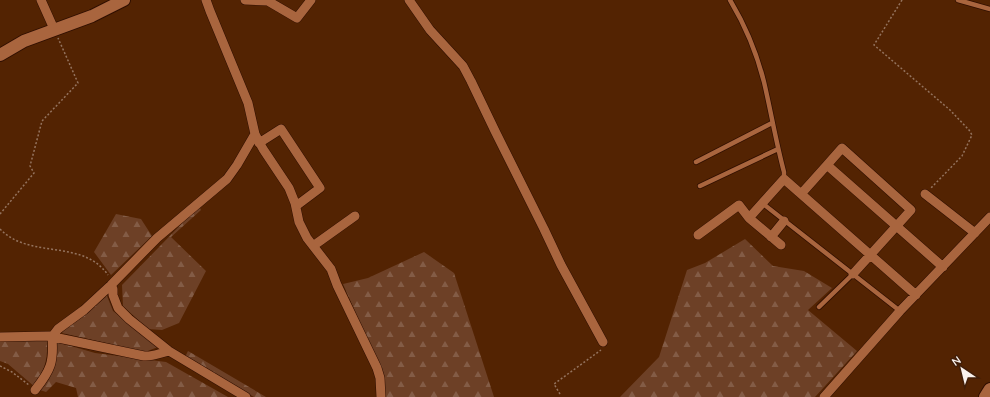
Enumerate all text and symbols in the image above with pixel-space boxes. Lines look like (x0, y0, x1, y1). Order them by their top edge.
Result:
north arrow (942, 349, 982, 389)
text: N (949, 353, 964, 369)

